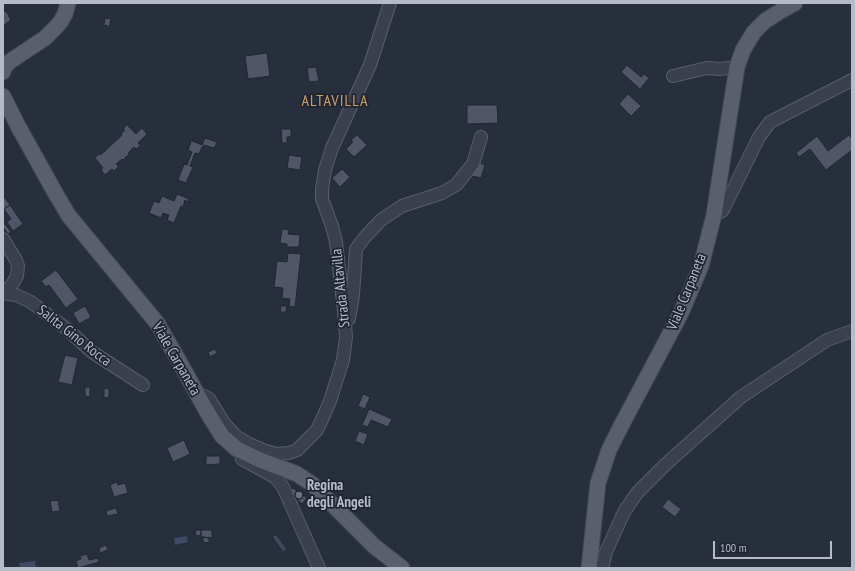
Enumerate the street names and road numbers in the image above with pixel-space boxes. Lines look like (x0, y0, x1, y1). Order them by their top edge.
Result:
street label: Strada Altavilla (328, 248, 354, 328)
street label: Viale Carpaneta (663, 251, 711, 333)
street label: Salita Gino Rocca (33, 302, 115, 370)
street label: Viale Carpaneta (148, 319, 204, 399)

